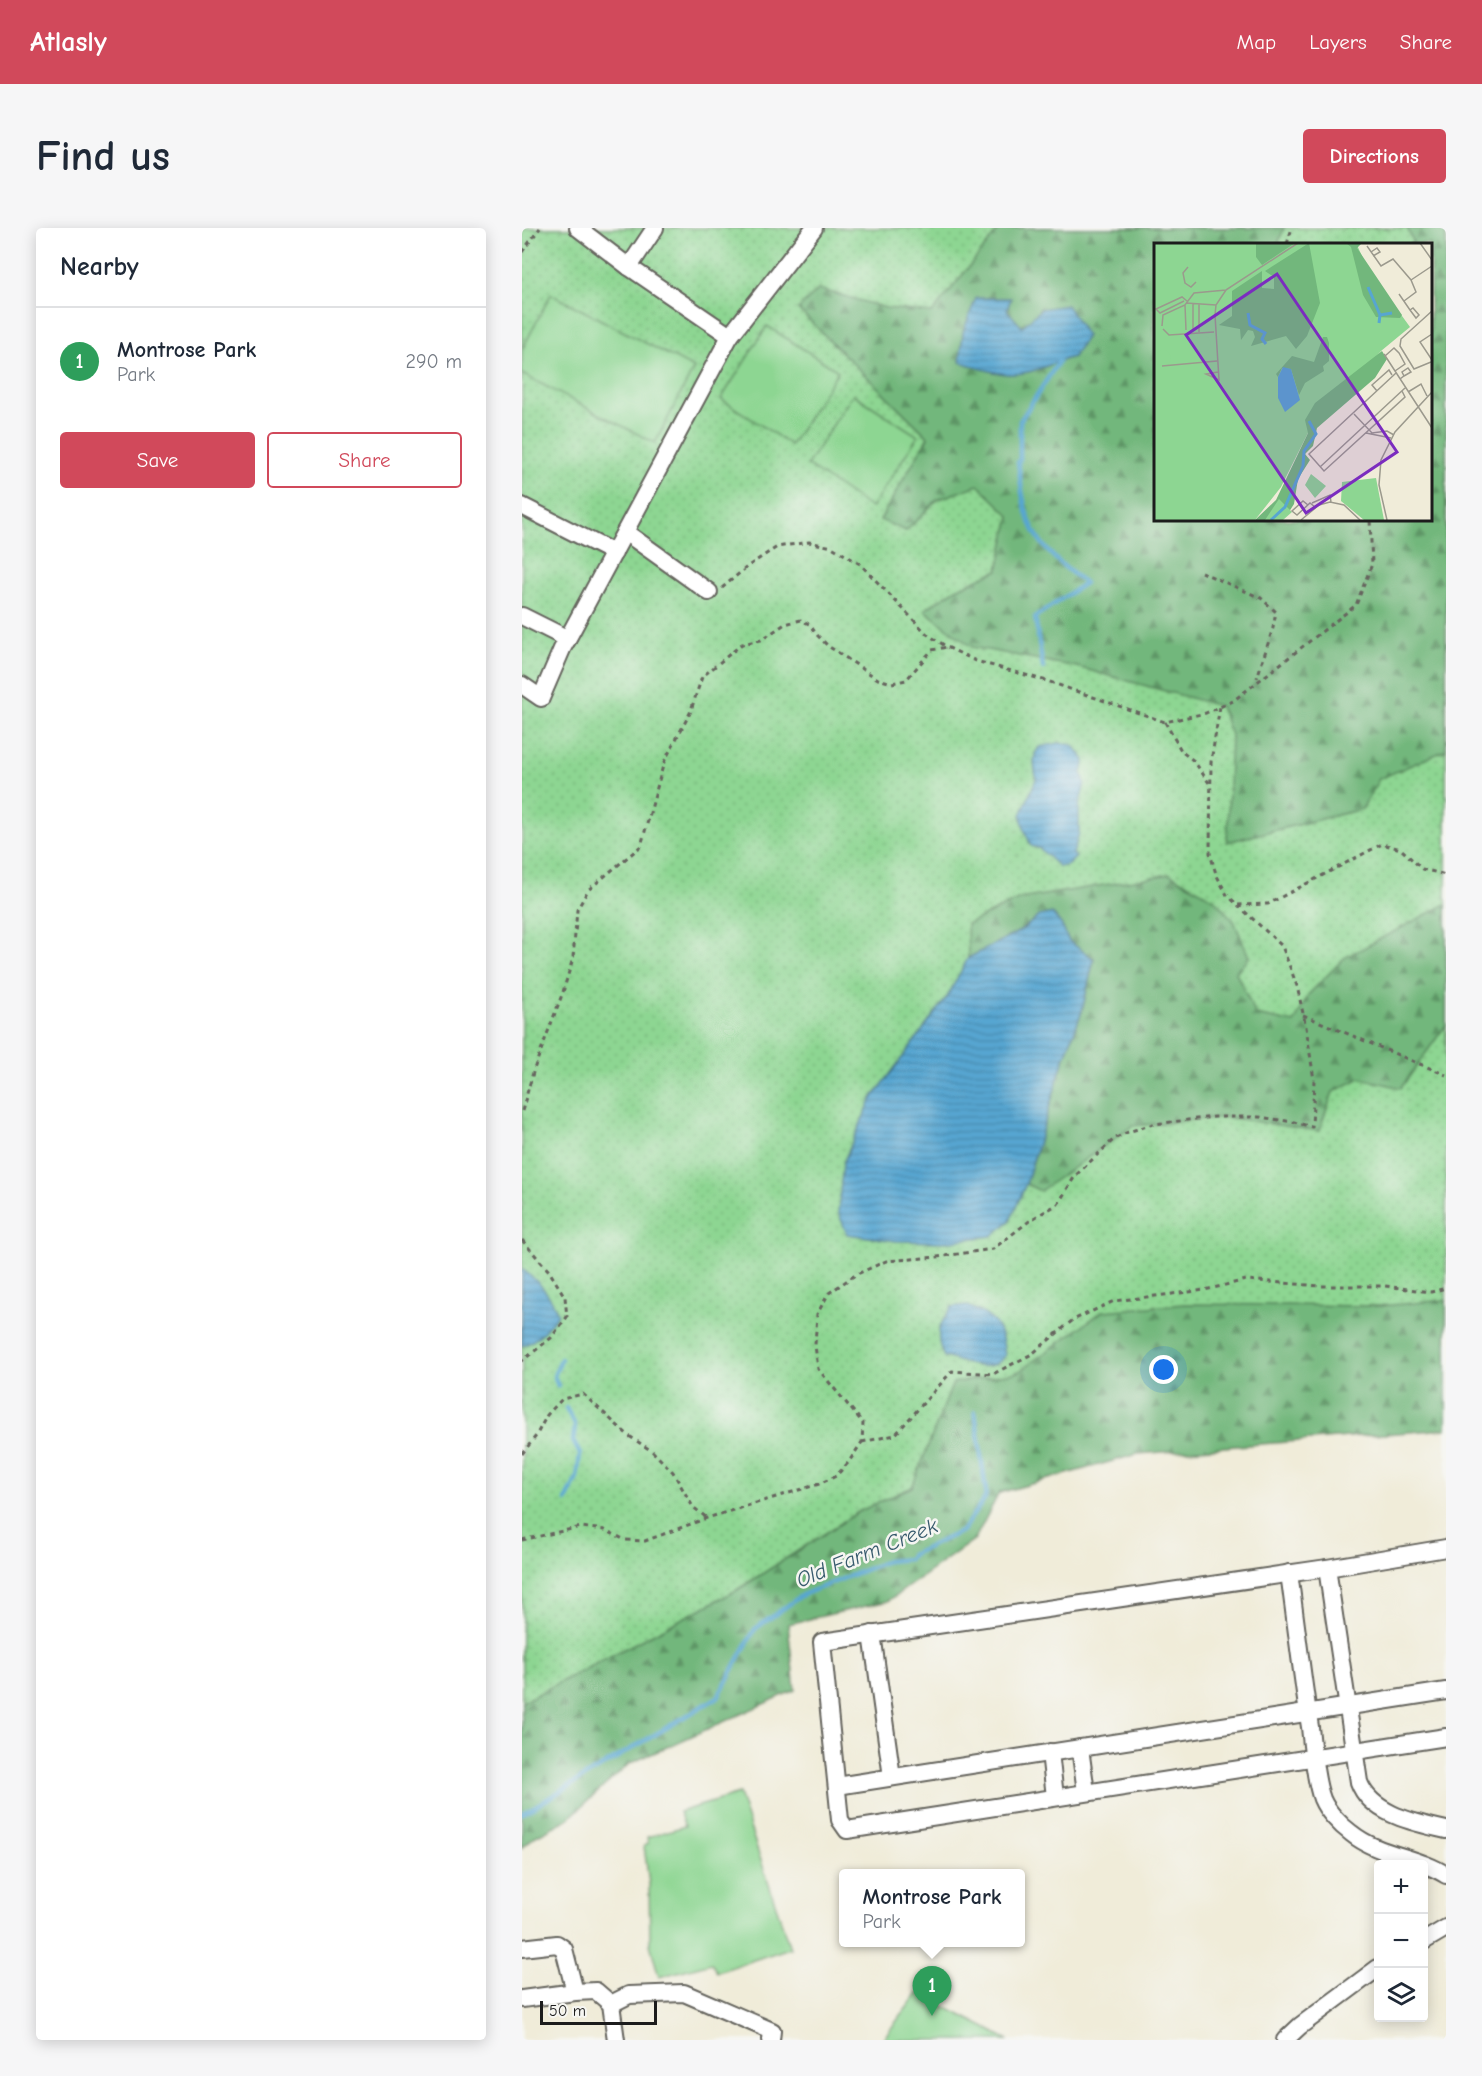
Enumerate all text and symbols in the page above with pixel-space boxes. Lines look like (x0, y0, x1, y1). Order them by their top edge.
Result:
text: Atlasly (30, 26, 107, 58)
text: Map (1237, 30, 1276, 54)
text: Layers (1309, 30, 1367, 54)
text: Share (1400, 30, 1452, 54)
button: Directions (1303, 129, 1446, 183)
text: Find us (36, 132, 170, 181)
inset map (1154, 243, 1431, 520)
text: Nearby (60, 252, 139, 282)
text: Montrose Park (117, 337, 256, 363)
text: 1 (76, 350, 83, 373)
text: 290 m (406, 350, 462, 373)
text: Park (117, 363, 155, 386)
button: Save (60, 432, 255, 488)
button: Share (267, 432, 462, 488)
your location (1149, 1355, 1178, 1384)
water label: Old Farm Creek (792, 1513, 942, 1593)
map controls (1374, 1860, 1428, 2022)
button: + (1374, 1860, 1428, 1914)
popup (839, 1869, 1025, 1947)
text: Montrose Park (862, 1884, 1002, 1910)
text: Park (862, 1910, 901, 1933)
button: − (1374, 1914, 1428, 1968)
pin: 1 (912, 1966, 952, 2016)
button: layers (1374, 1968, 1428, 2022)
scale bar (540, 1998, 657, 2026)
text: 50 m (549, 2002, 586, 2020)

